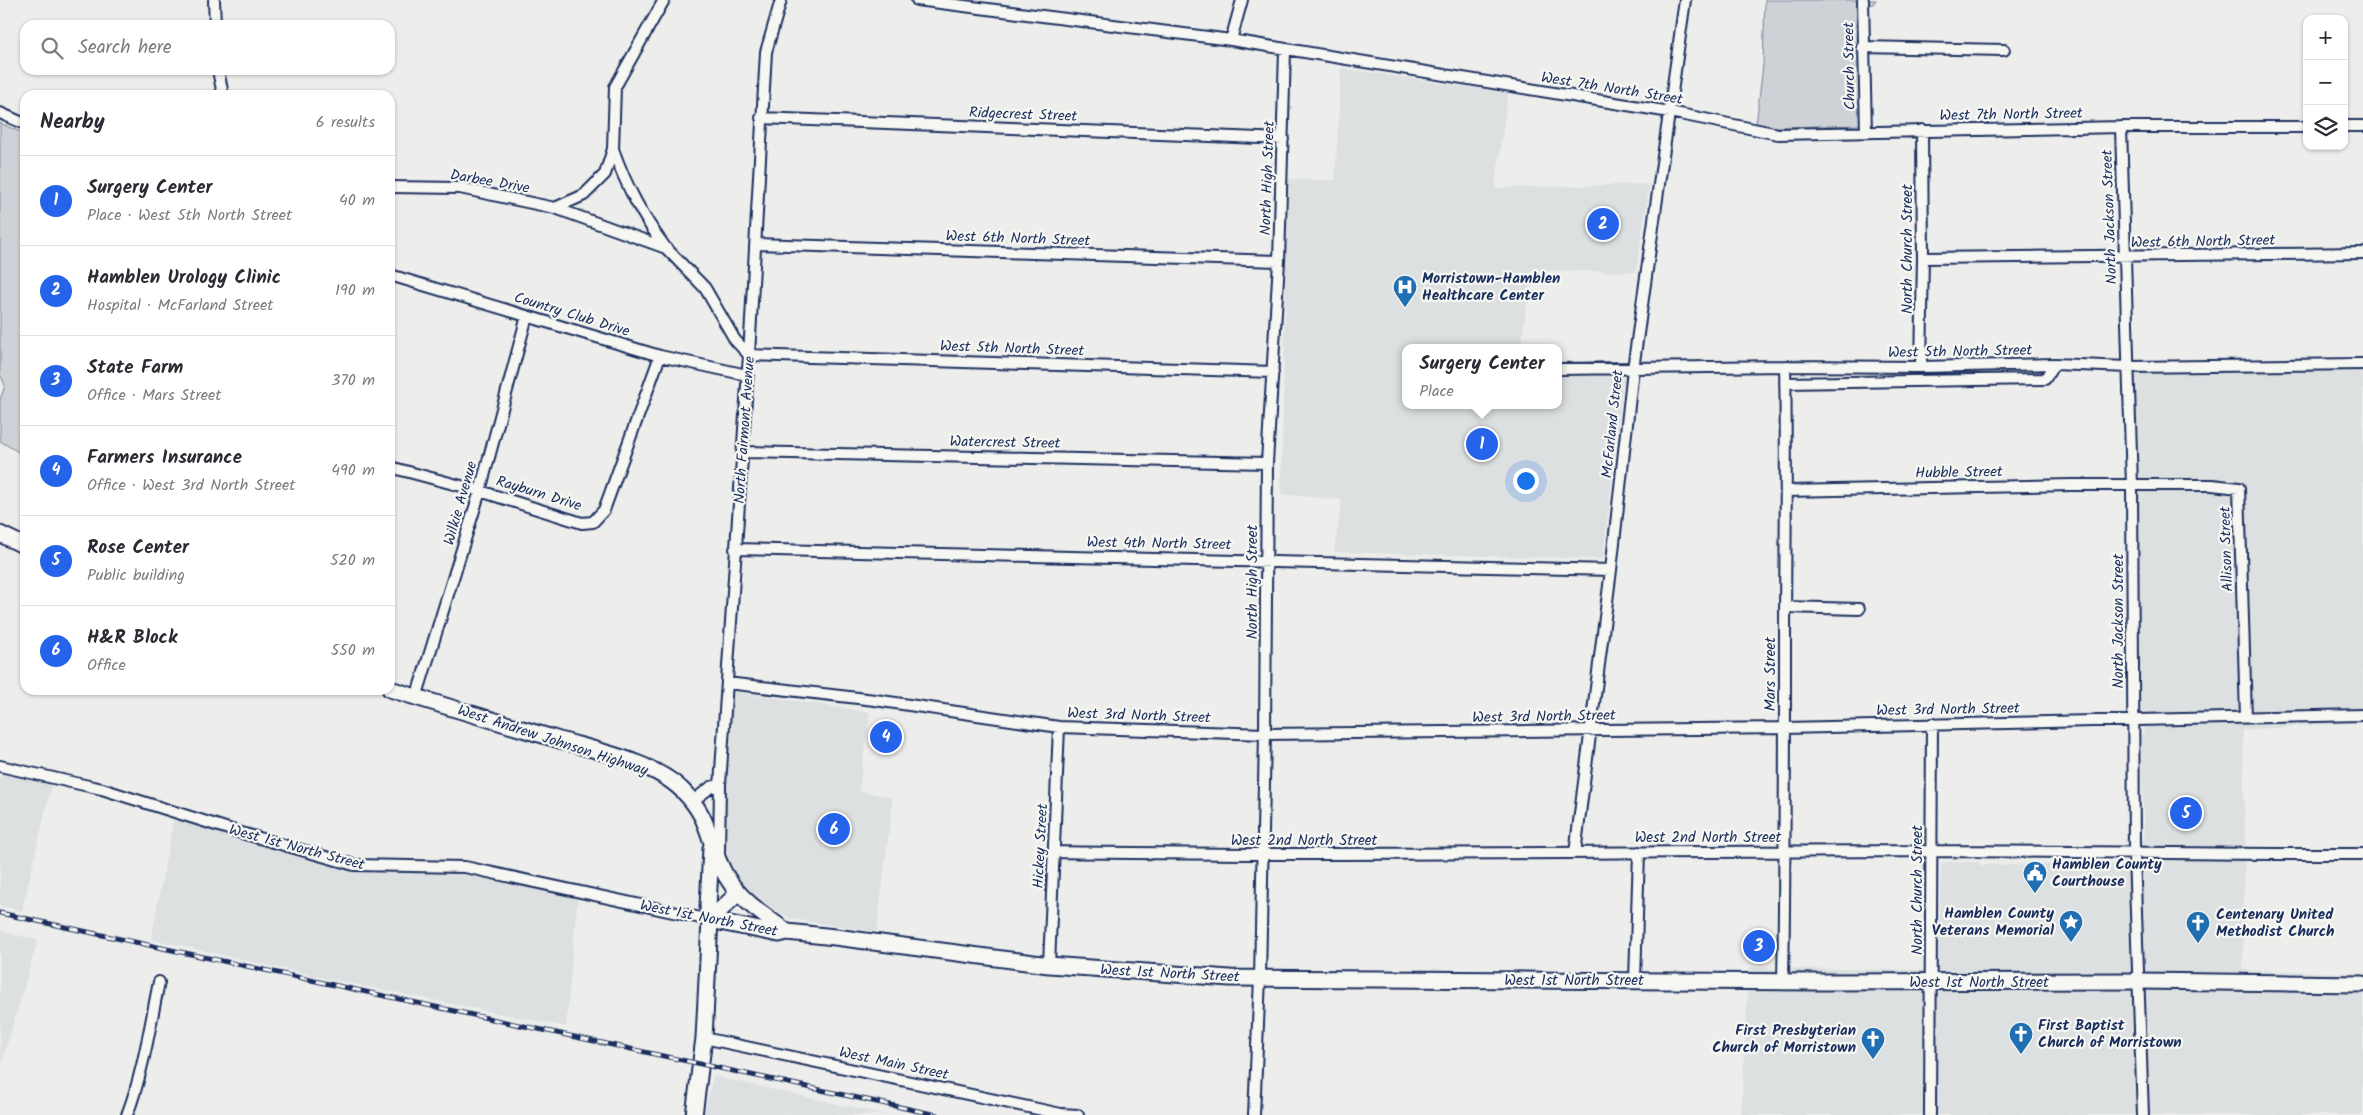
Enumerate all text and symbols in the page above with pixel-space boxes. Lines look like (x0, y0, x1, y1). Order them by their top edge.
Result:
map controls (2303, 15, 2348, 150)
button: + (2303, 15, 2348, 60)
search box (20, 20, 395, 75)
street label: Church Street (1837, 22, 1863, 110)
text: Search here (78, 33, 172, 63)
icon: search (38, 34, 66, 62)
button: − (2303, 60, 2348, 105)
street label: West 7th North Street (1539, 66, 1685, 112)
street label: Ridgecrest Street (968, 101, 1078, 129)
street label: West 7th North Street (1939, 102, 2083, 128)
button: layers (2303, 105, 2348, 150)
text: Nearby (40, 106, 105, 139)
text: 6 results (316, 110, 375, 135)
street label: North High Street (1254, 120, 1282, 236)
street label: North Jackson Street (2096, 149, 2124, 285)
street label: Darbee Drive (448, 163, 532, 201)
text: Surgery Center (87, 173, 212, 203)
street label: North Church Street (1896, 184, 1920, 314)
text: 1 (54, 188, 58, 213)
text: 40 m (339, 188, 375, 213)
text: Place · West 5th North Street (87, 203, 292, 228)
pin: 2 (1587, 205, 1619, 243)
street label: West 6th North Street (945, 224, 1091, 254)
street label: West 6th North Street (2130, 229, 2276, 255)
text: Hamblen Urology Clinic (87, 263, 281, 293)
place label: Morristown-Hamblen Healthcare Center (1422, 267, 1560, 308)
hospital icon: Morristown-Hamblen Healthcare Center (1392, 274, 1418, 308)
text: 2 (51, 278, 61, 303)
text: 190 m (335, 278, 375, 303)
street label: Country Club Drive (511, 286, 633, 344)
text: Hospital · McFarland Street (87, 293, 273, 318)
street label: West 5th North Street (939, 334, 1085, 364)
street label: West 5th North Street (1888, 339, 2033, 365)
popup (1402, 344, 1562, 409)
text: Surgery Center (1419, 349, 1545, 379)
text: State Farm (87, 353, 183, 383)
street label: North Fairmont Avenue (728, 355, 762, 505)
text: 3 (52, 368, 60, 393)
text: 370 m (331, 368, 375, 393)
street label: McFarland Street (1595, 369, 1631, 479)
text: Place (1419, 379, 1454, 404)
text: Office · Mars Street (87, 383, 221, 408)
pin: 1 (1466, 425, 1498, 463)
street label: Watercrest Street (949, 430, 1061, 456)
text: Farmers Insurance (87, 443, 242, 473)
text: 4 (52, 458, 60, 483)
text: 490 m (331, 458, 375, 483)
street label: Wilkie Avenue (438, 458, 484, 548)
street label: Hubble Street (1915, 460, 2003, 486)
your location (1513, 468, 1539, 494)
street label: Rayburn Drive (493, 470, 585, 518)
text: Office · West 3rd North Street (87, 473, 295, 498)
street label: Allison Street (2214, 506, 2240, 592)
street label: North High Street (1241, 525, 1265, 639)
street label: West 4th North Street (1086, 531, 1232, 557)
text: Rose Center (87, 533, 189, 563)
text: 5 (52, 548, 60, 573)
text: 520 m (330, 548, 375, 573)
street label: North Jackson Street (2107, 553, 2131, 688)
text: Public building (87, 563, 185, 588)
text: H&R Block (87, 623, 177, 653)
street label: Mars Street (1759, 637, 1783, 711)
text: 6 (52, 638, 60, 663)
text: 550 m (331, 638, 375, 663)
text: Office (87, 653, 126, 678)
street label: West 3rd North Street (1876, 697, 2020, 723)
street label: West Andrew Johnson Highway (454, 699, 652, 783)
street label: West 3rd North Street (1067, 702, 1211, 731)
street label: West 3rd North Street (1472, 704, 1616, 730)
pin: 4 (870, 718, 902, 756)
pin: 5 (2170, 794, 2202, 832)
street label: Hickey Street (1027, 803, 1055, 889)
pin: 6 (818, 810, 850, 848)
street label: West 1st North Street (226, 818, 367, 878)
street label: North Church Street (1906, 825, 1930, 955)
street label: West 2nd North Street (1635, 826, 1782, 850)
street label: West 2nd North Street (1231, 829, 1378, 853)
place label: Hamblen County Courthouse (2052, 853, 2162, 894)
public building icon: Hamblen County Courthouse (2022, 860, 2048, 894)
street label: West 1st North Street (638, 894, 780, 944)
place label: Hamblen County Veterans Memorial (1932, 902, 2054, 943)
place label: Centenary United Methodist Church (2216, 903, 2334, 944)
place icon: Hamblen County Veterans Memorial (2058, 909, 2084, 943)
church icon: Centenary United Methodist Church (2185, 910, 2211, 944)
pin: 3 (1743, 927, 1775, 965)
street label: West 1st North Street (1100, 958, 1240, 990)
street label: West 1st North Street (1504, 969, 1644, 993)
street label: West 1st North Street (1909, 971, 2049, 995)
place label: First Baptist Church of Morristown (2038, 1014, 2182, 1055)
place label: First Presbyterian Church of Morristown (1712, 1019, 1856, 1060)
church icon: First Baptist Church of Morristown (2008, 1021, 2034, 1055)
church icon: First Presbyterian Church of Morristown (1860, 1026, 1886, 1060)
street label: West Main Street (837, 1041, 951, 1087)

